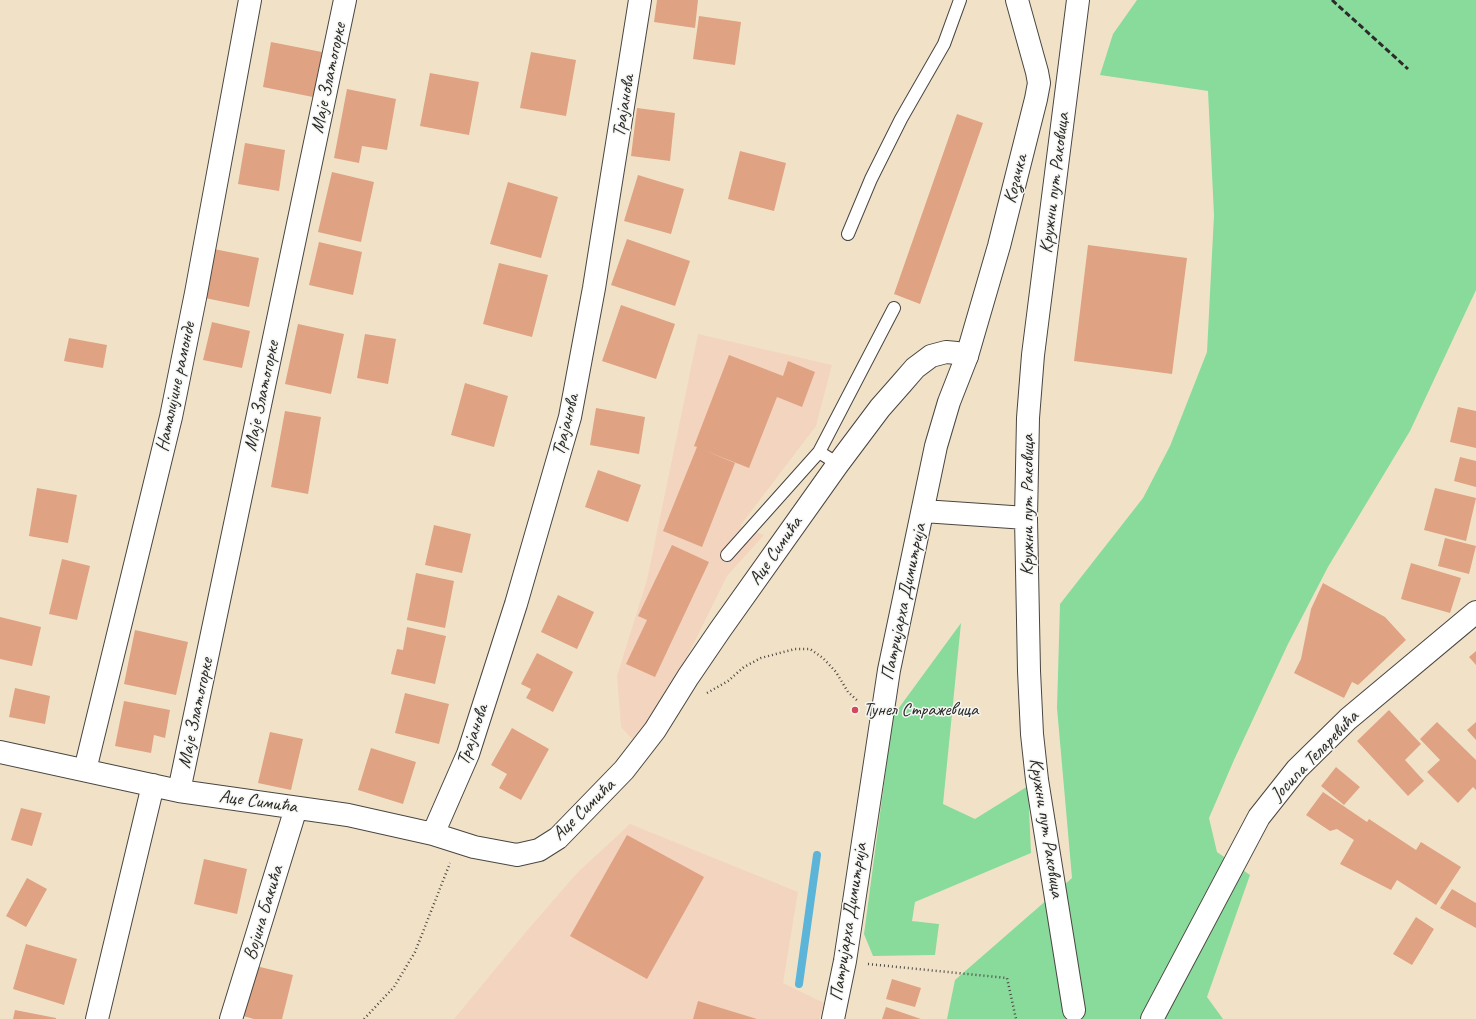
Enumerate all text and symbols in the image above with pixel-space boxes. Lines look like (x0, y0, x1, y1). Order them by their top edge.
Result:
street label: Маје Златогорке (306, 21, 352, 135)
street label: Трајанова (608, 73, 640, 139)
street label: Кружни пут Раковица (1035, 112, 1075, 254)
street label: Козачка (999, 152, 1033, 206)
street label: Наталијине рамонде (151, 320, 201, 454)
street label: Маје Златогорке (239, 339, 285, 453)
street label: Трајанова (547, 392, 585, 458)
street label: Кружни пут Раковица (1017, 434, 1039, 576)
street label: Аце Симића (744, 512, 808, 590)
street label: Патријарха Димитрија (876, 522, 932, 682)
street label: Маје Златогорке (173, 656, 219, 770)
place label: Тунел Стражевица (863, 699, 978, 721)
street label: Трајанова (452, 702, 494, 768)
marker: Тунел Стражевица (850, 705, 860, 715)
street label: Јосипа Теларевића (1266, 706, 1364, 806)
street label: Кружни пут Раковица (1024, 756, 1068, 900)
street label: Аце Симића (548, 774, 620, 846)
street label: Аце Симића (217, 785, 299, 819)
street label: Патријарха Димитрија (825, 841, 873, 1003)
street label: Војина Бакића (239, 863, 289, 963)

